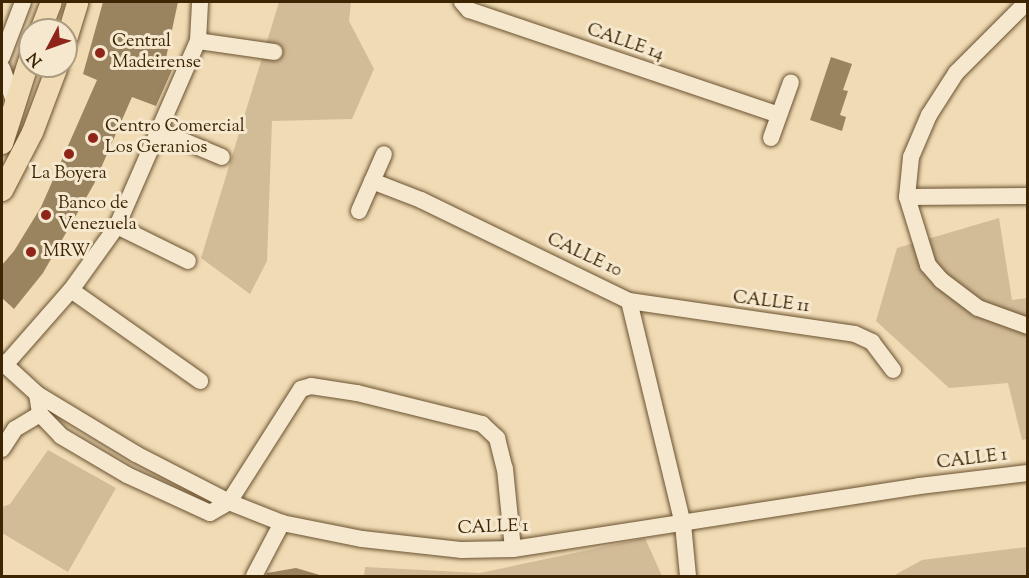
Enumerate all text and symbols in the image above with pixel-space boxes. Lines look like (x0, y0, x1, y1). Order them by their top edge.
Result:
north arrow (18, 18, 78, 78)
street label: CALLE 14 (584, 20, 666, 66)
place label: Central Madeirense (112, 32, 201, 74)
text: N (23, 46, 48, 71)
marker: Central Madeirense (93, 46, 107, 60)
place label: Centro Comercial Los Geranios (105, 117, 245, 160)
marker: Centro Comercial Los Geranios (86, 131, 100, 145)
marker: La Boyera (62, 147, 76, 161)
place label: La Boyera (31, 163, 107, 185)
place label: Banco de Venezuela (58, 194, 137, 236)
marker: Banco de Venezuela (39, 208, 53, 222)
street label: CALLE 10 (543, 229, 625, 283)
place label: MRW (43, 241, 90, 263)
marker: MRW (24, 245, 38, 259)
street label: CALLE 11 (731, 288, 811, 318)
street label: CALLE 1 (936, 445, 1008, 475)
street label: CALLE 1 (457, 516, 529, 540)

